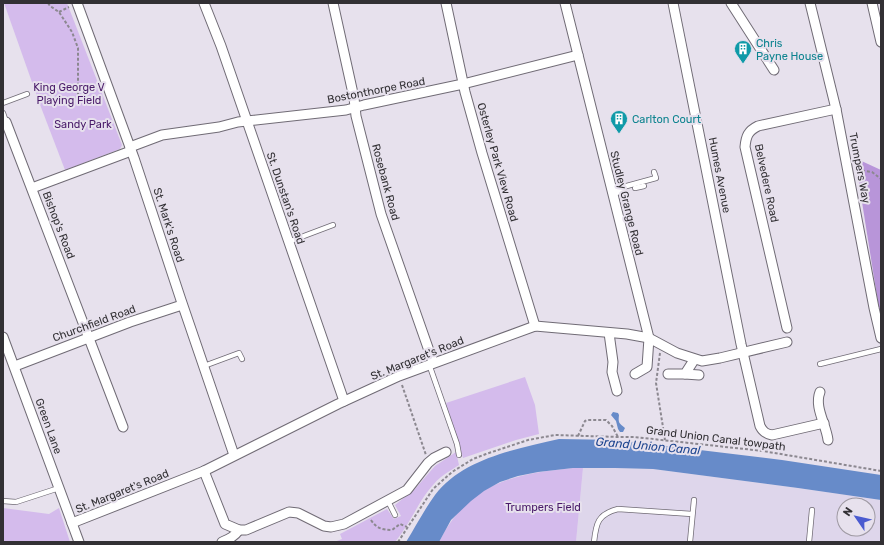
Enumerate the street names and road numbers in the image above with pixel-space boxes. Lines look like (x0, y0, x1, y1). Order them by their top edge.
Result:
street label: Bostonthorpe Road (326, 75, 426, 106)
street label: Osterley Park View Road (474, 101, 521, 223)
street label: Trumpers Way (846, 132, 873, 205)
street label: Humes Avenue (706, 136, 733, 214)
street label: Rosebank Road (369, 142, 402, 222)
street label: Belvedere Road (752, 143, 781, 224)
street label: St. Dunstan's Road (264, 150, 307, 246)
street label: Studley Grange Road (607, 150, 646, 257)
street label: St. Mark's Road (150, 186, 187, 264)
street label: Bishop's Road (40, 190, 77, 261)
street label: Churchfield Road (51, 302, 138, 345)
street label: St. Margaret's Road (369, 334, 466, 383)
street label: Green Lane (32, 397, 65, 456)
street label: Grand Union Canal towpath (645, 423, 787, 453)
street label: St. Margaret's Road (74, 467, 171, 516)

